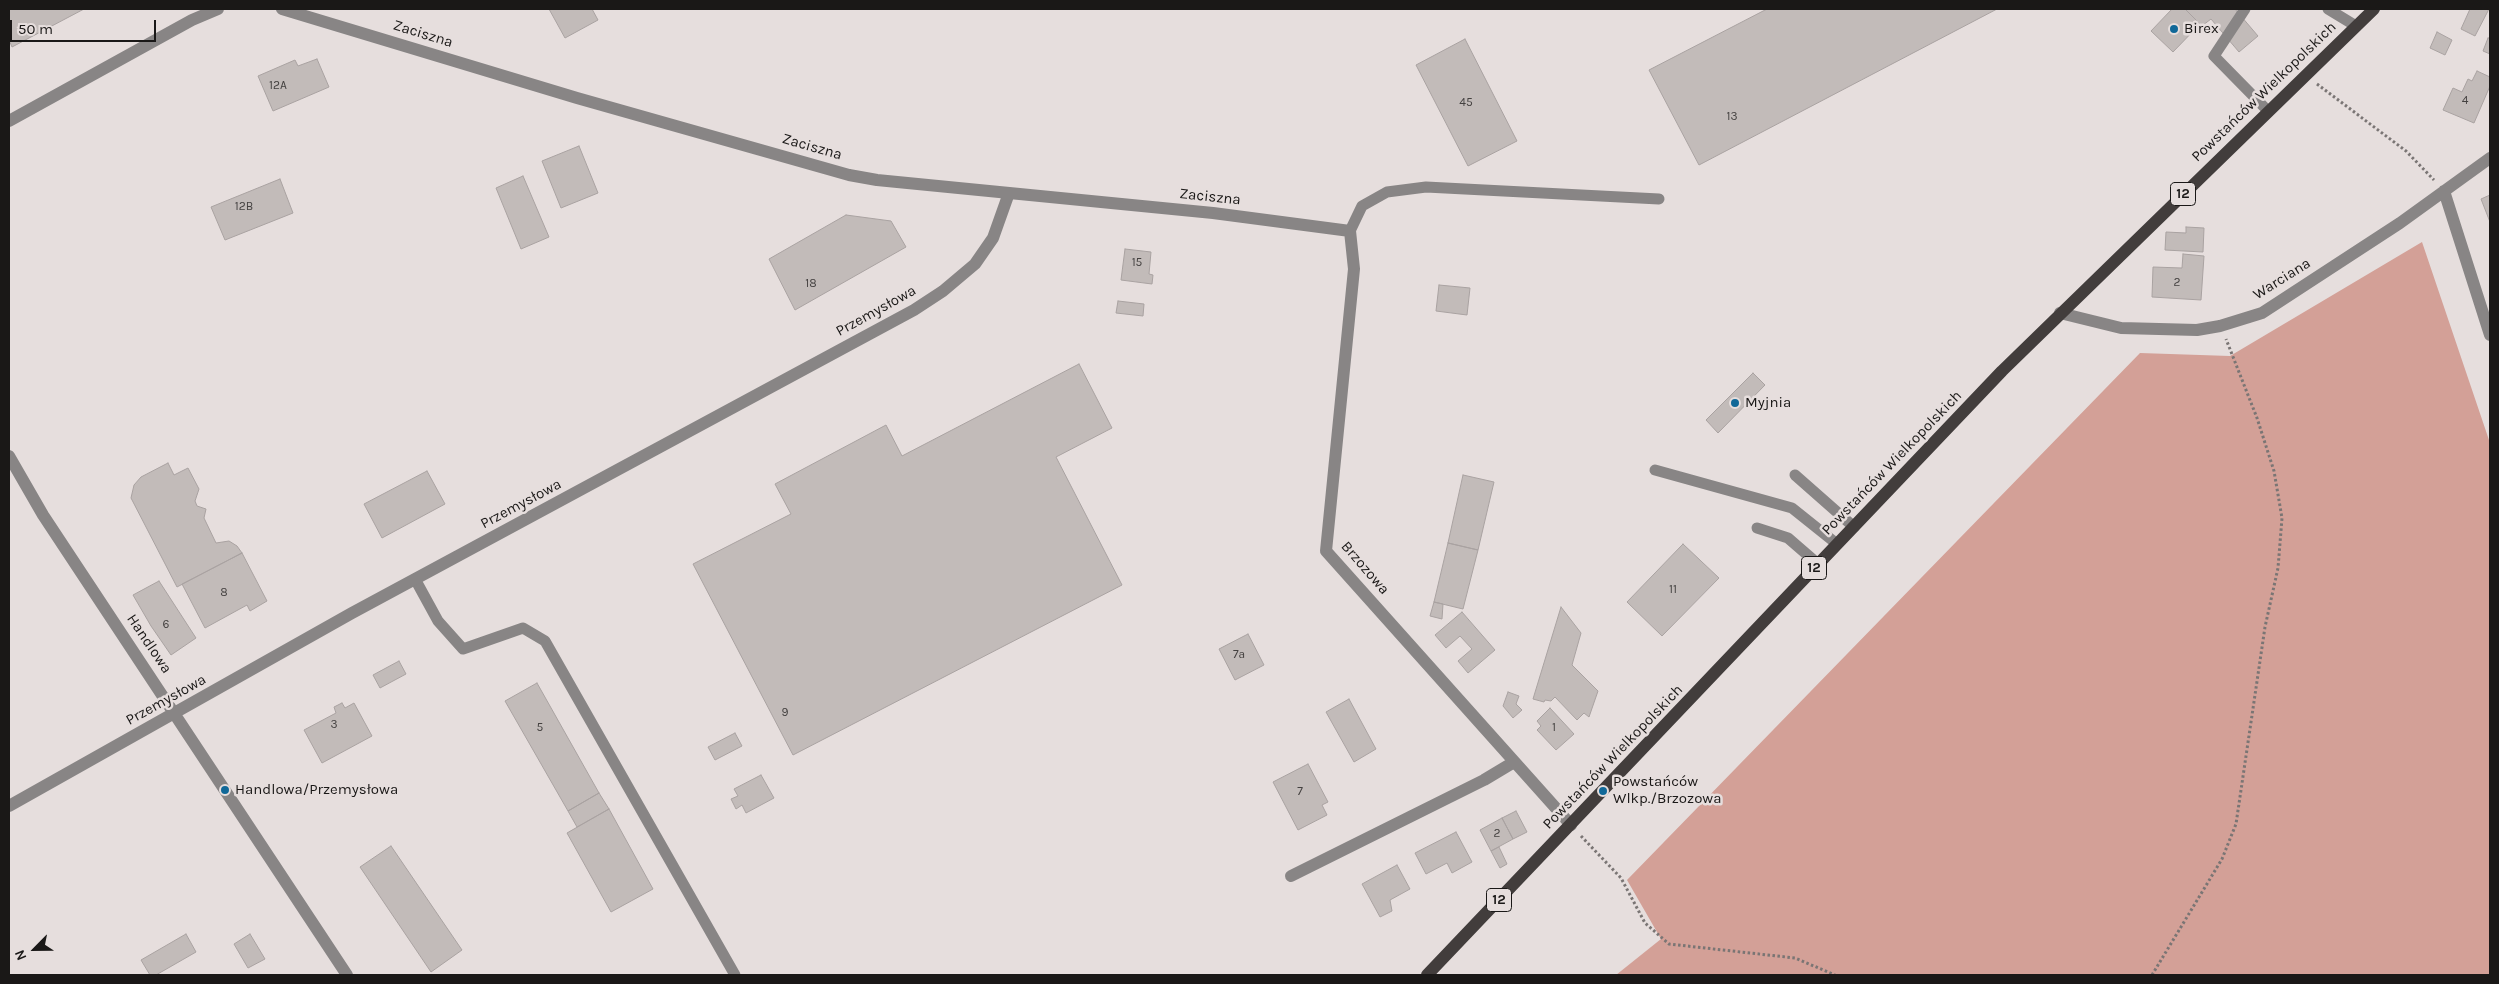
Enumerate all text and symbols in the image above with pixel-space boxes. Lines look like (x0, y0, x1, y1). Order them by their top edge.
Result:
scale bar (12, 10, 159, 42)
street label: Zaciszna (391, 16, 455, 52)
street label: Powstańców Wielkopolskich (2188, 18, 2340, 166)
text: 50 m (18, 20, 53, 38)
place label: Birex (2184, 20, 2219, 38)
marker: Birex (2168, 23, 2180, 35)
house number: 12A (269, 79, 287, 93)
house number: 4 (2462, 94, 2468, 108)
house number: 45 (1459, 96, 1473, 110)
house number: 13 (1726, 110, 1738, 124)
street label: Zaciszna (780, 130, 844, 164)
road number: 12 (2170, 182, 2196, 205)
street label: Zaciszna (1178, 185, 1242, 209)
house number: 12B (235, 200, 253, 214)
street label: Warciana (2250, 254, 2314, 304)
house number: 15 (1132, 256, 1142, 270)
house number: 2 (2174, 276, 2180, 290)
house number: 18 (805, 277, 817, 291)
street label: Przemysłowa (833, 282, 919, 340)
street label: Powstańców Wielkopolskich (1818, 387, 1966, 539)
place label: Myjnia (1745, 394, 1791, 412)
marker: Myjnia (1729, 397, 1741, 409)
street label: Przemysłowa (477, 475, 565, 533)
street label: Brzozowa (1337, 538, 1393, 598)
road number: 12 (1802, 556, 1826, 580)
house number: 11 (1669, 583, 1677, 597)
house number: 8 (220, 586, 228, 600)
street label: Handlowa (123, 611, 175, 677)
house number: 6 (163, 618, 169, 632)
house number: 7a (1233, 648, 1245, 662)
street label: Przemysłowa (123, 671, 209, 729)
street label: Powstańców Wielkopolskich (1539, 681, 1687, 833)
house number: 9 (782, 706, 788, 720)
house number: 3 (330, 718, 338, 732)
house number: 5 (537, 721, 543, 735)
house number: 1 (1552, 721, 1556, 735)
place label: Powstańców Wlkp./Brzozowa (1613, 773, 1721, 808)
place label: Handlowa/Przemysłowa (235, 781, 398, 799)
marker: Handlowa/Przemysłowa (219, 784, 231, 796)
house number: 7 (1297, 785, 1303, 799)
marker: Powstańców Wlkp./Brzozowa (1597, 785, 1609, 797)
house number: 2 (1494, 827, 1500, 841)
road number: 12 (1486, 888, 1512, 912)
north arrow (10, 924, 60, 974)
text: N (11, 947, 31, 963)

